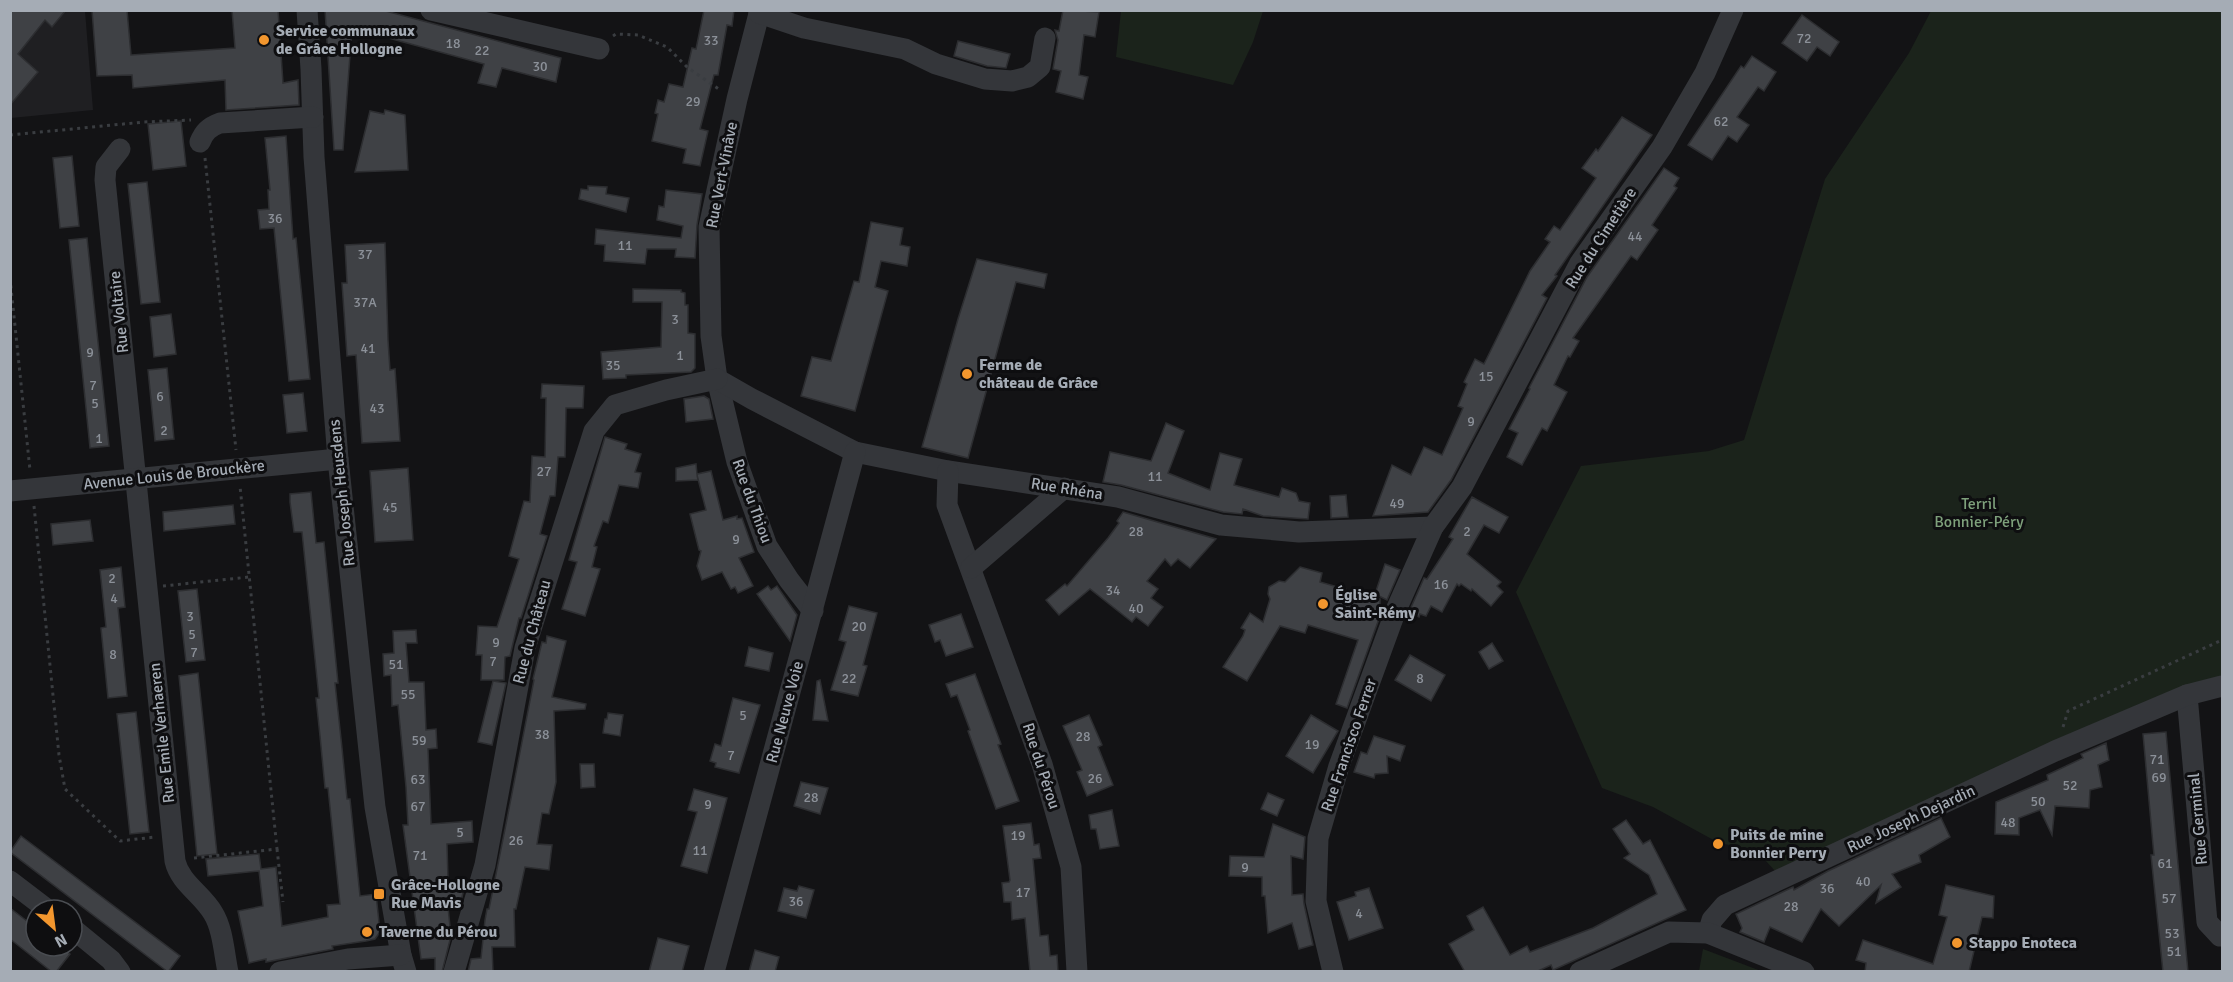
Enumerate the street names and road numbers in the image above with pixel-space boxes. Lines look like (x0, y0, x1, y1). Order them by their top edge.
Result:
street label: Rue Vert-Vinâve (702, 120, 742, 230)
street label: Rue du Cimetière (1561, 184, 1641, 292)
street label: Rue Voltaire (105, 270, 133, 354)
street label: Rue Joseph Heusdens (324, 419, 360, 567)
street label: Avenue Louis de Brouckère (82, 456, 266, 494)
street label: Rue du Thiou (728, 456, 776, 546)
street label: Rue Rhéna (1030, 473, 1104, 505)
street label: Rue du Château (509, 578, 555, 686)
street label: Rue Neuve Voie (762, 659, 808, 765)
street label: Rue Emile Verhaeren (145, 662, 179, 804)
street label: Rue Francisco Ferrer (1317, 676, 1381, 814)
street label: Rue du Pérou (1018, 720, 1064, 812)
street label: Rue Germinal (2184, 772, 2212, 866)
street label: Rue Joseph Dejardin (1844, 781, 1978, 857)

